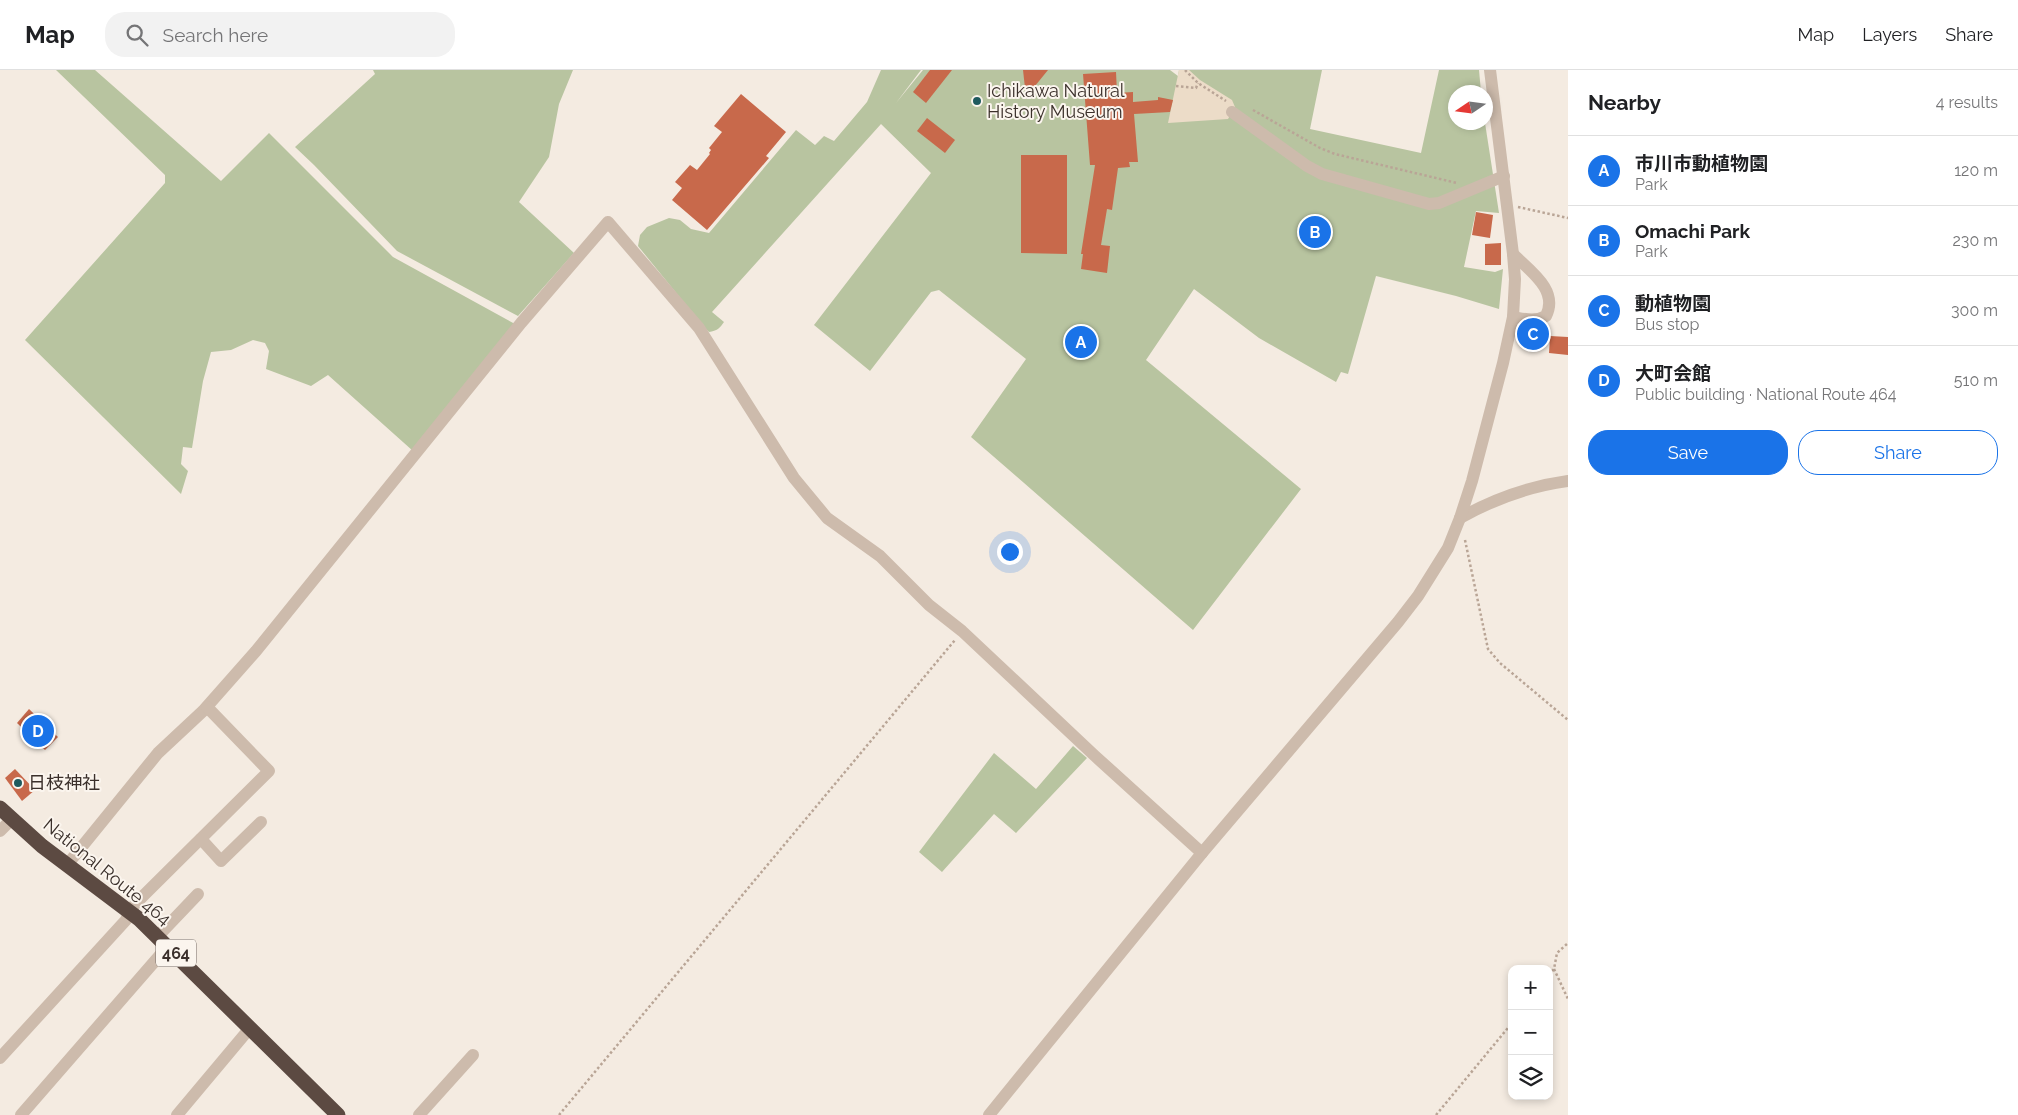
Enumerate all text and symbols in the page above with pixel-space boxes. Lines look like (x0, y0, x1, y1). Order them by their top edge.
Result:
search box (105, 12, 455, 57)
text: Map (25, 20, 75, 49)
icon: search (123, 21, 151, 49)
text: Search here (163, 24, 268, 46)
text: Map (1798, 24, 1834, 45)
text: Layers (1862, 24, 1917, 45)
text: Share (1945, 24, 1993, 45)
place label: Ichikawa Natural History Museum (987, 80, 1125, 122)
north arrow (1448, 85, 1493, 130)
text: Nearby (1588, 90, 1661, 115)
text: 4 results (1936, 93, 1998, 112)
marker: Ichikawa Natural History Museum (971, 95, 983, 107)
text: 市川市動植物園 (1635, 152, 1768, 174)
text: A (1599, 161, 1609, 180)
text: 120 m (1954, 161, 1998, 180)
text: Park (1635, 175, 1668, 194)
pin: B (1299, 213, 1331, 251)
text: Omachi Park (1635, 220, 1750, 242)
text: B (1599, 231, 1609, 250)
text: 230 m (1953, 231, 1998, 250)
text: Park (1635, 242, 1668, 261)
text: 動植物園 (1635, 292, 1711, 314)
text: C (1599, 301, 1609, 320)
text: 300 m (1951, 301, 1998, 320)
pin: C (1517, 315, 1549, 353)
text: Bus stop (1635, 315, 1699, 334)
pin: A (1065, 323, 1097, 361)
text: 大町会館 (1635, 362, 1711, 384)
text: D (1598, 371, 1610, 390)
text: 510 m (1954, 371, 1998, 390)
text: Public building · National Route 464 (1635, 385, 1896, 404)
button: Save (1588, 430, 1788, 475)
button: Share (1798, 430, 1998, 475)
your location (997, 539, 1023, 565)
pin: D (22, 712, 54, 750)
place label: 日枝神社 (28, 772, 100, 793)
marker: 日枝神社 (12, 777, 24, 789)
street label: National Route 464 (39, 814, 175, 930)
road number: 464 (156, 940, 196, 966)
map controls (1508, 965, 1553, 1100)
button: + (1508, 965, 1553, 1010)
button: − (1508, 1010, 1553, 1055)
button: layers (1508, 1055, 1553, 1100)

